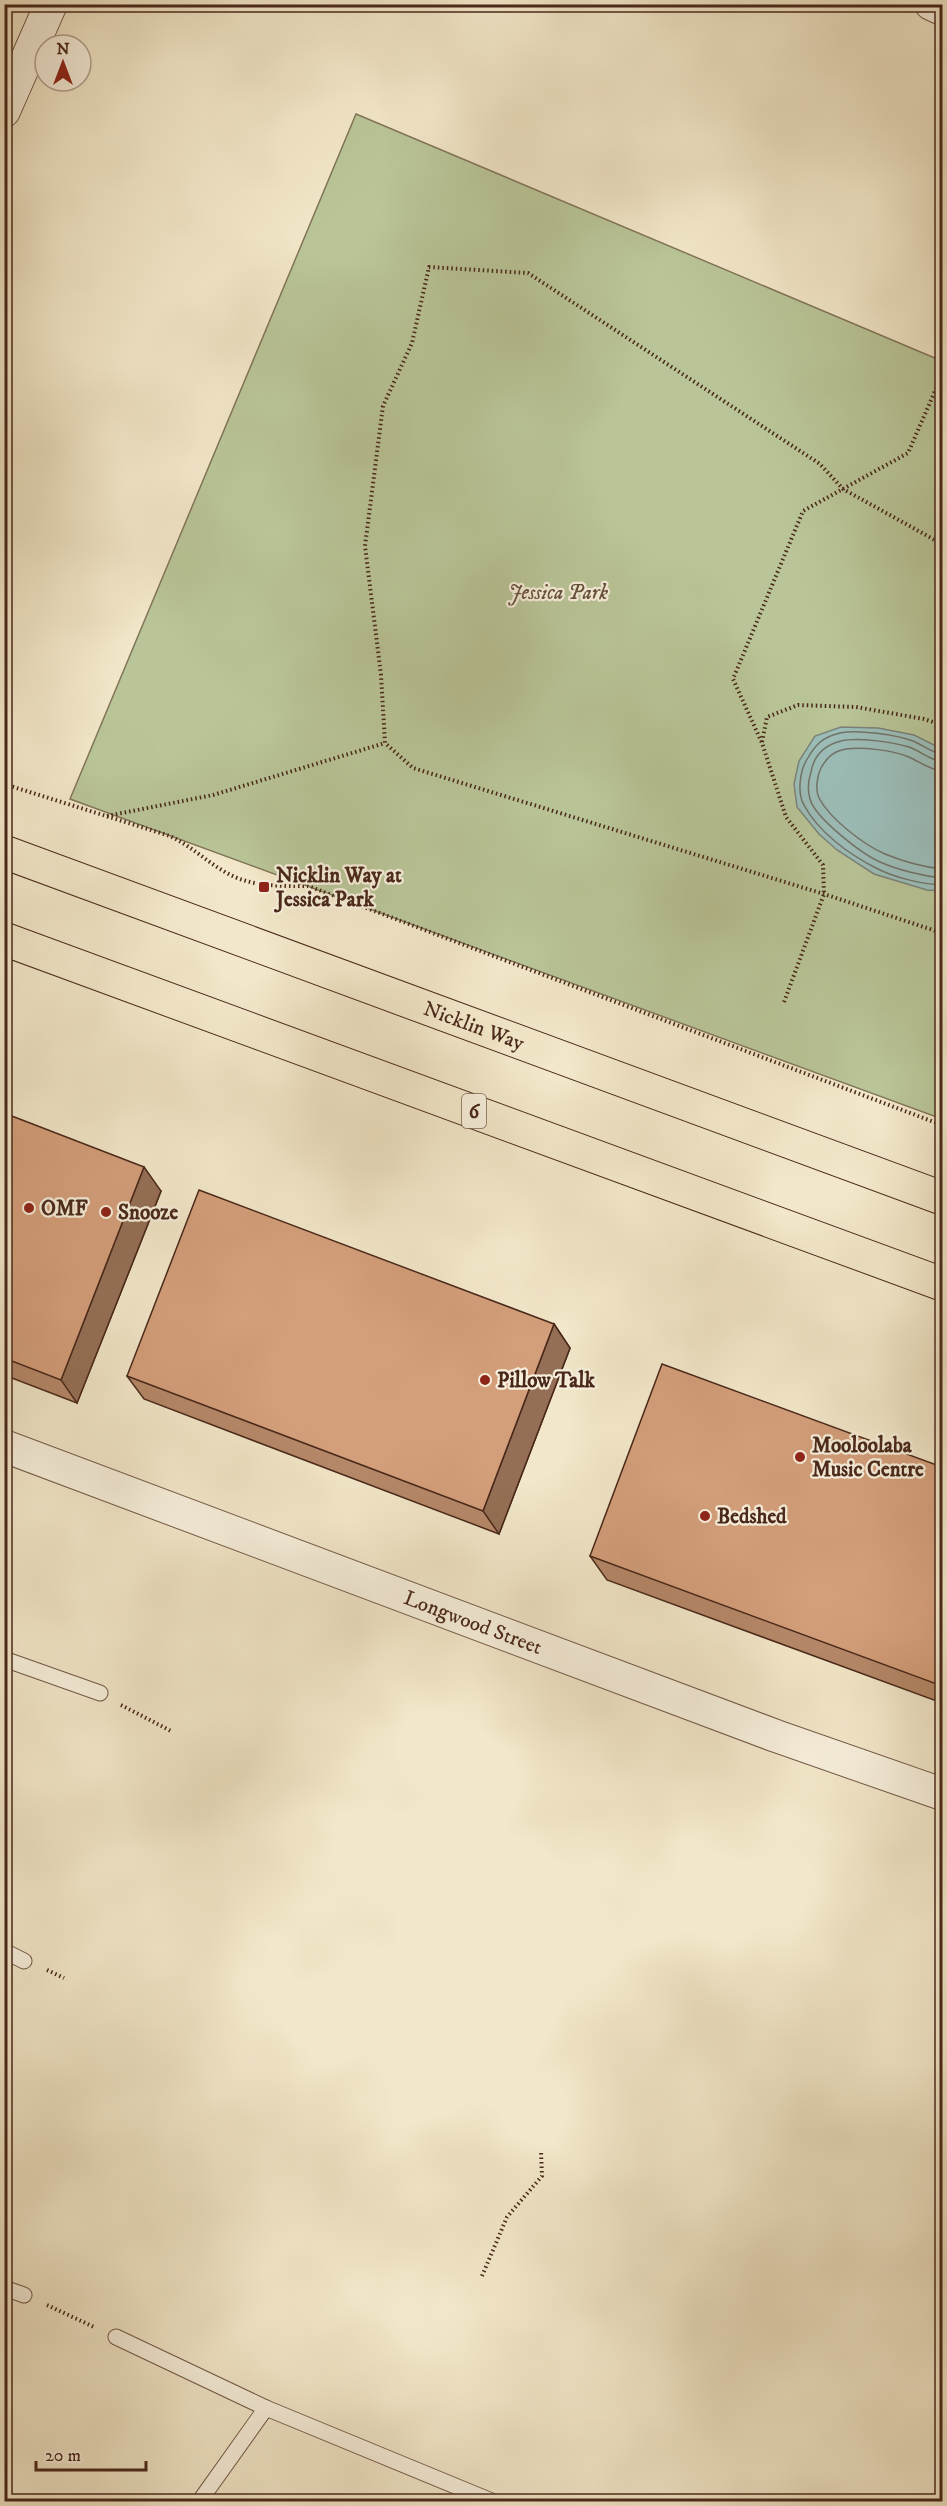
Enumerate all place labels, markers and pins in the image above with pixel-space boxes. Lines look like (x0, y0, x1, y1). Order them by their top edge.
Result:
place label: Nicklin Way at Jessica Park (274, 863, 402, 913)
marker: Nicklin Way at Jessica Park (257, 880, 271, 894)
place label: OMF (41, 1196, 88, 1222)
place label: Snooze (118, 1200, 178, 1226)
marker: OMF (22, 1201, 36, 1215)
marker: Snooze (99, 1205, 113, 1219)
place label: Pillow Talk (497, 1368, 596, 1394)
marker: Pillow Talk (478, 1373, 492, 1387)
place label: Mooloolaba Music Centre (812, 1433, 924, 1483)
marker: Mooloolaba Music Centre (793, 1450, 807, 1464)
place label: Bedshed (717, 1504, 787, 1530)
marker: Bedshed (698, 1509, 712, 1523)

